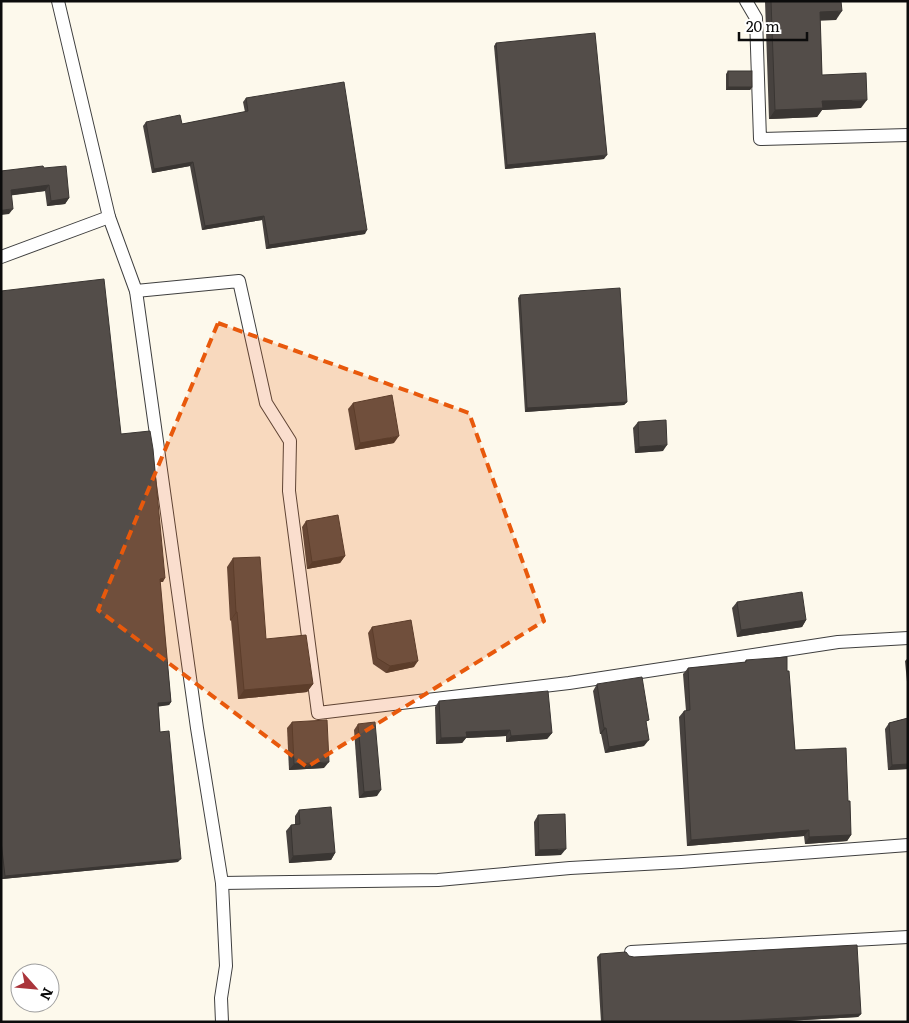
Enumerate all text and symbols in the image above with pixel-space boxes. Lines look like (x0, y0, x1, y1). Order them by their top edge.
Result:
scale bar (739, 10, 806, 42)
text: 20 m (746, 14, 780, 37)
north arrow (10, 963, 60, 1013)
text: N (36, 985, 59, 1004)

